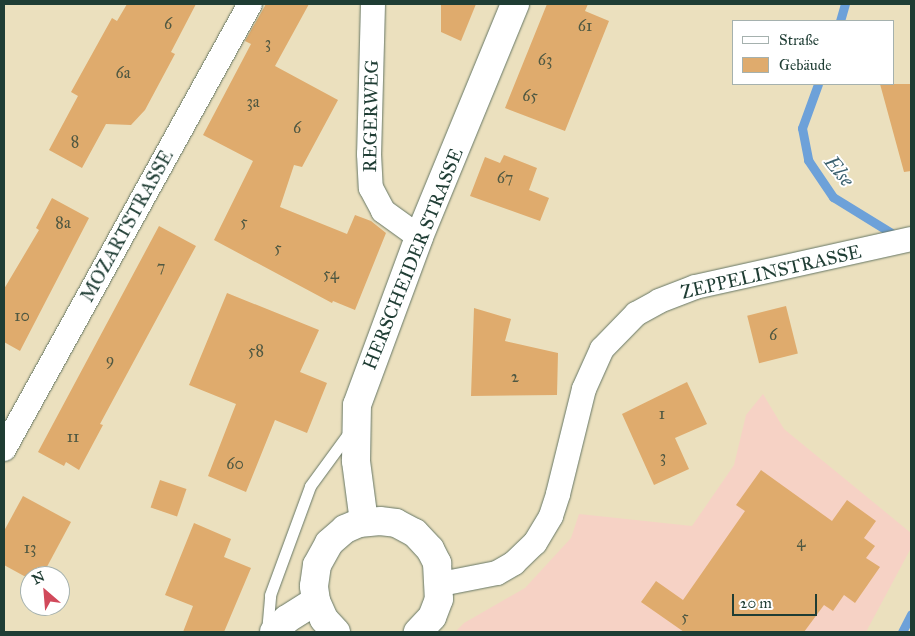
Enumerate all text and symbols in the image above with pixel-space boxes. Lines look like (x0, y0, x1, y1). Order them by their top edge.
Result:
house number: 6 (164, 14, 172, 34)
house number: 61 (578, 16, 592, 36)
legend (732, 20, 895, 85)
text: Straße (779, 31, 819, 49)
house number: 3 (265, 33, 271, 53)
house number: 63 (538, 50, 552, 70)
text: Gebäude (779, 56, 832, 74)
street label: REGERWEG (359, 60, 383, 172)
house number: 6a (116, 63, 130, 83)
house number: 65 (522, 86, 538, 106)
house number: 3a (246, 92, 260, 112)
house number: 6 (293, 118, 301, 138)
house number: 8 (71, 132, 79, 152)
street label: HERSCHEIDER STRASSE (358, 145, 468, 373)
street label: MOZARTSTRASSE (76, 146, 178, 306)
water label: Else (819, 151, 859, 191)
house number: 67 (497, 168, 513, 188)
house number: 5 (240, 212, 248, 232)
house number: 8a (55, 213, 71, 233)
house number: 5 (274, 238, 282, 258)
street label: ZEPPELINSTRASSE (679, 240, 863, 304)
house number: 7 (157, 257, 165, 277)
house number: 54 (323, 264, 339, 284)
house number: 10 (14, 306, 30, 326)
house number: 6 (769, 325, 777, 345)
house number: 58 (248, 341, 264, 361)
house number: 9 (106, 350, 114, 370)
house number: 2 (511, 367, 519, 387)
house number: 1 (659, 404, 665, 424)
house number: 11 (67, 427, 79, 447)
house number: 3 (660, 447, 666, 467)
house number: 60 (226, 454, 244, 474)
house number: 4 (797, 532, 805, 552)
house number: 13 (24, 538, 36, 558)
north arrow (20, 566, 70, 616)
text: N (29, 568, 48, 588)
scale bar (735, 584, 820, 616)
text: 20 m (740, 594, 772, 612)
house number: 5 (681, 607, 689, 627)

